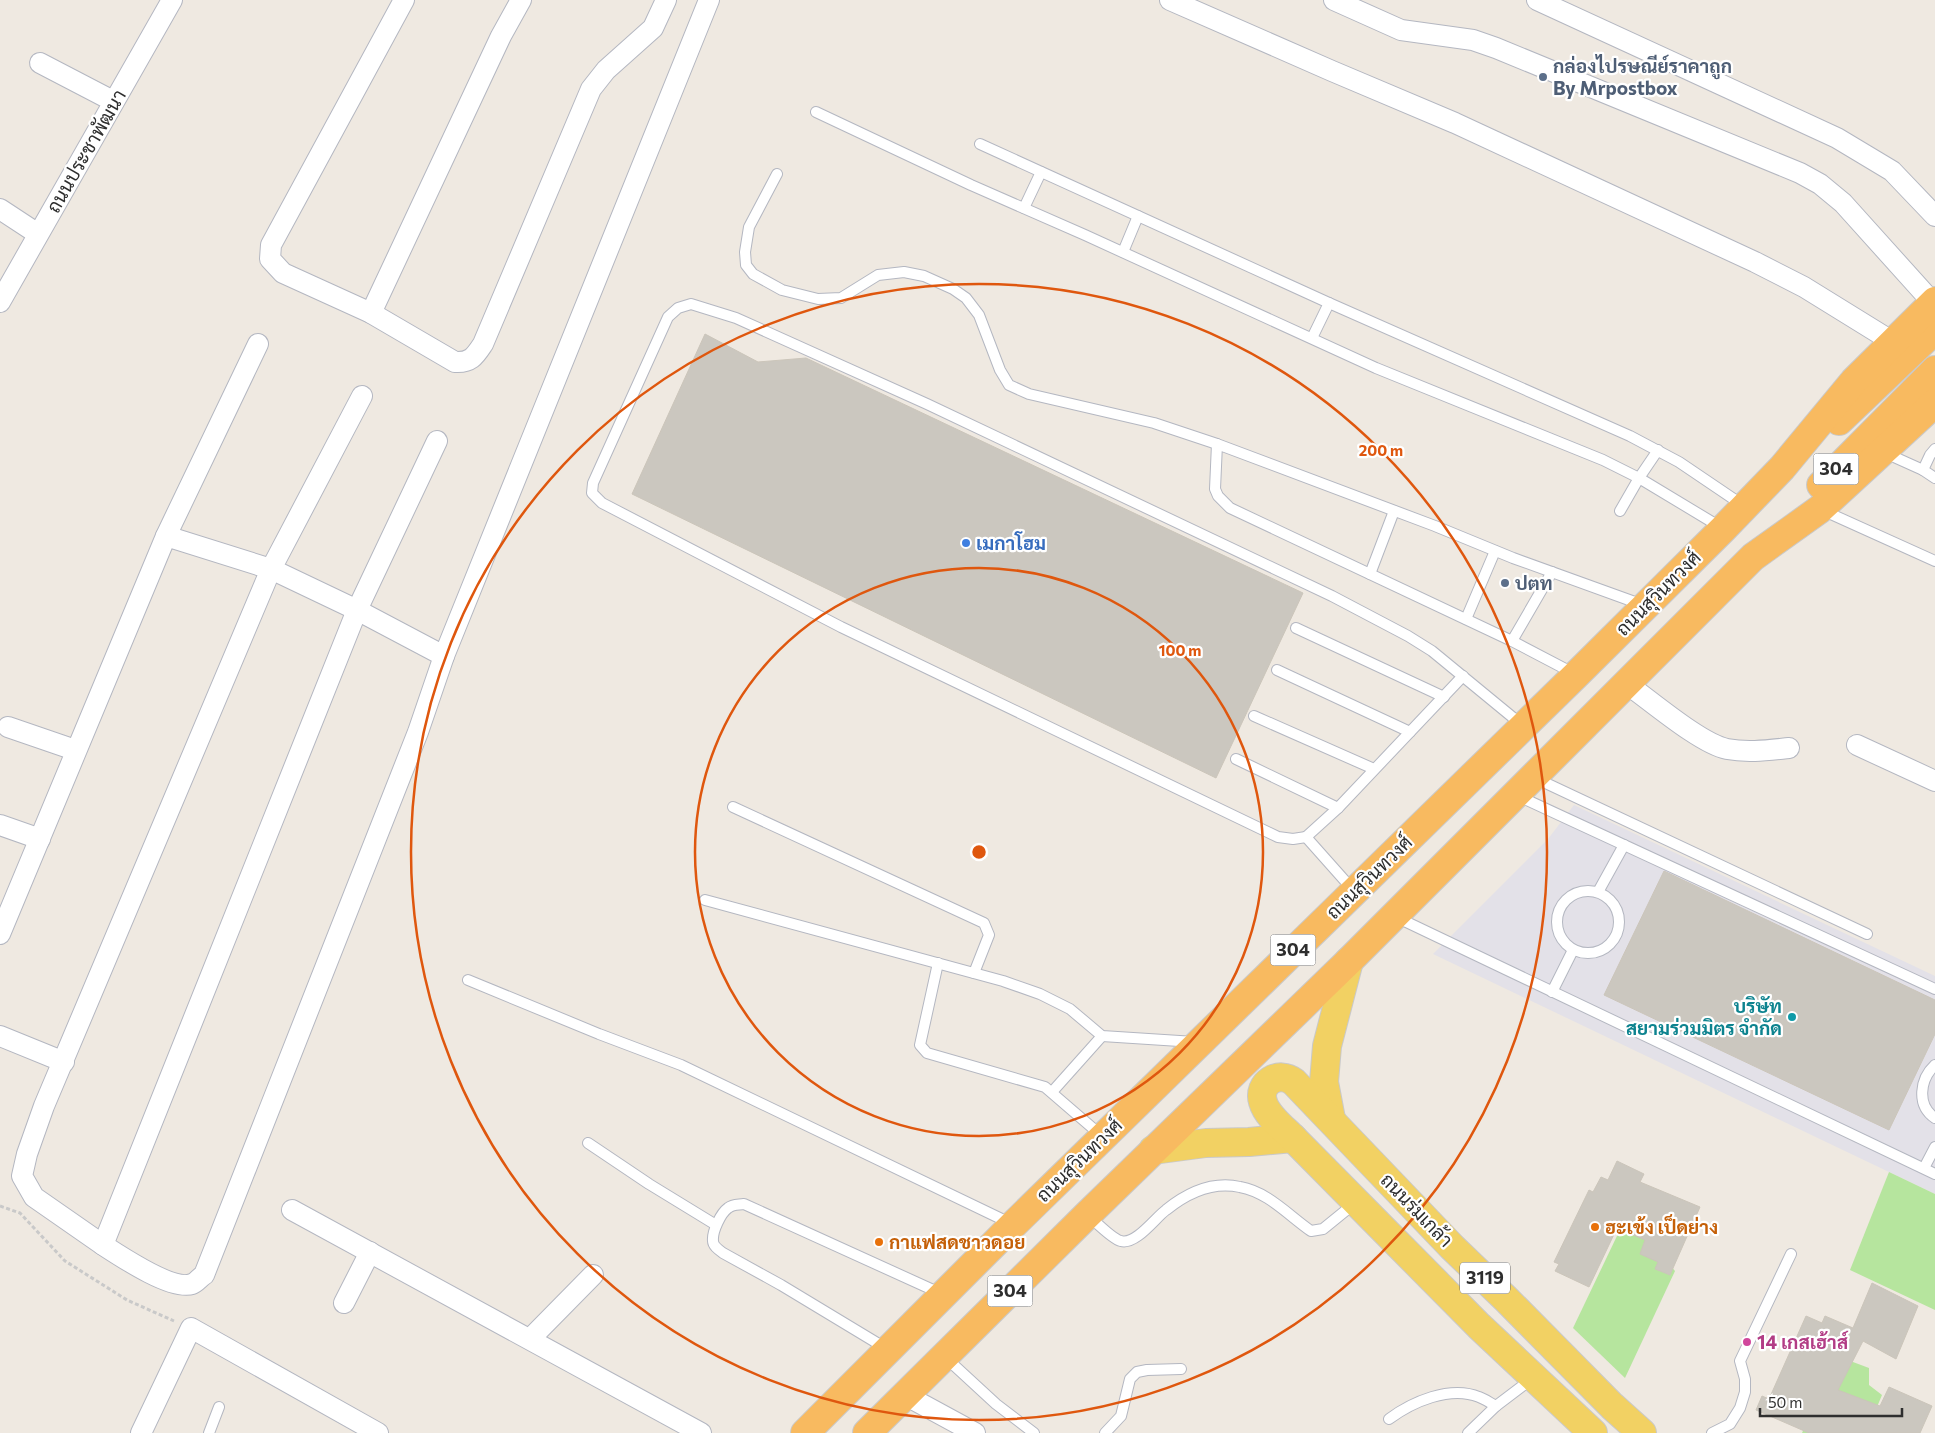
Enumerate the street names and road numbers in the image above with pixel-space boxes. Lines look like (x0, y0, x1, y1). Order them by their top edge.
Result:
street label: ถนนประชาพัฒนา (41, 85, 130, 216)
road number: 304 (1814, 454, 1858, 484)
street label: ถนนสุวินทวงศ์ (1610, 545, 1706, 641)
street label: ถนนสุวินทวงศ์ (1321, 830, 1418, 925)
road number: 304 (1270, 934, 1316, 966)
street label: ถนนสุวินทวงศ์ (1031, 1113, 1128, 1208)
street label: ถนนร่มเกล้า (1377, 1168, 1458, 1251)
road number: 3119 (1460, 1262, 1510, 1294)
road number: 304 (988, 1276, 1032, 1306)

